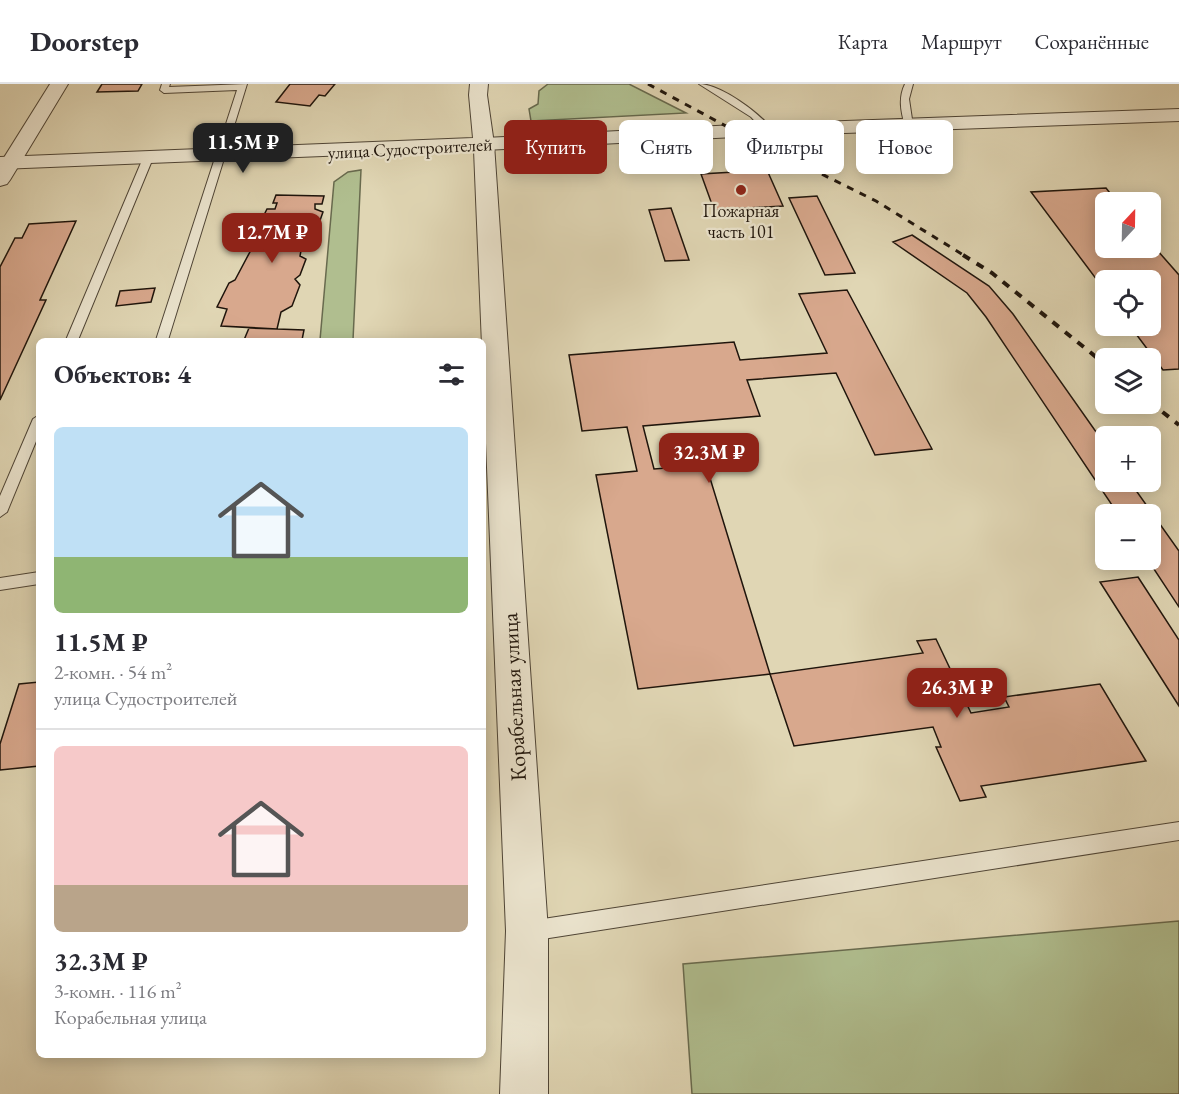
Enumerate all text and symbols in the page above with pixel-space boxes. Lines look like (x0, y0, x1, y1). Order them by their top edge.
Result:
text: Doorstep (30, 23, 139, 59)
text: Карта (838, 28, 888, 55)
text: Маршрут (921, 28, 1002, 55)
text: Сохранённые (1035, 28, 1149, 55)
chip: Купить (504, 120, 607, 174)
chip: Снять (619, 120, 713, 174)
chip: Фильтры (725, 120, 844, 174)
chip: Новое (856, 120, 953, 174)
pin: 11.5M ₽ (188, 123, 298, 174)
text: 11.5M ₽ (207, 129, 279, 155)
street label: улица Судостроителей (327, 132, 493, 164)
marker: Пожарная часть 101 (734, 183, 748, 197)
north arrow (1095, 192, 1161, 258)
map controls (1095, 192, 1161, 570)
place label: Пожарная часть 101 (703, 199, 779, 243)
pin: 12.7M ₽ (217, 213, 327, 264)
text: 12.7M ₽ (236, 219, 308, 245)
button: locate (1095, 270, 1161, 336)
button: layers (1095, 348, 1161, 414)
text: Объектов: 4 (54, 357, 191, 391)
icon: filters (435, 358, 468, 391)
button: + (1095, 426, 1161, 492)
pin: 32.3M ₽ (654, 433, 764, 484)
text: 32.3M ₽ (673, 439, 745, 465)
icon: home (207, 466, 315, 574)
button: − (1095, 504, 1161, 570)
street label: Корабельная улица (495, 612, 533, 782)
text: 11.5M ₽ (54, 625, 148, 659)
text: 2-комн. · 54 m² (54, 659, 172, 685)
pin: 26.3M ₽ (902, 668, 1012, 719)
text: 26.3M ₽ (921, 674, 993, 700)
text: улица Судостроителей (54, 685, 237, 711)
icon: home (207, 785, 315, 893)
text: 32.3M ₽ (54, 944, 148, 978)
text: 3-комн. · 116 m² (54, 978, 182, 1004)
text: Корабельная улица (54, 1004, 207, 1030)

